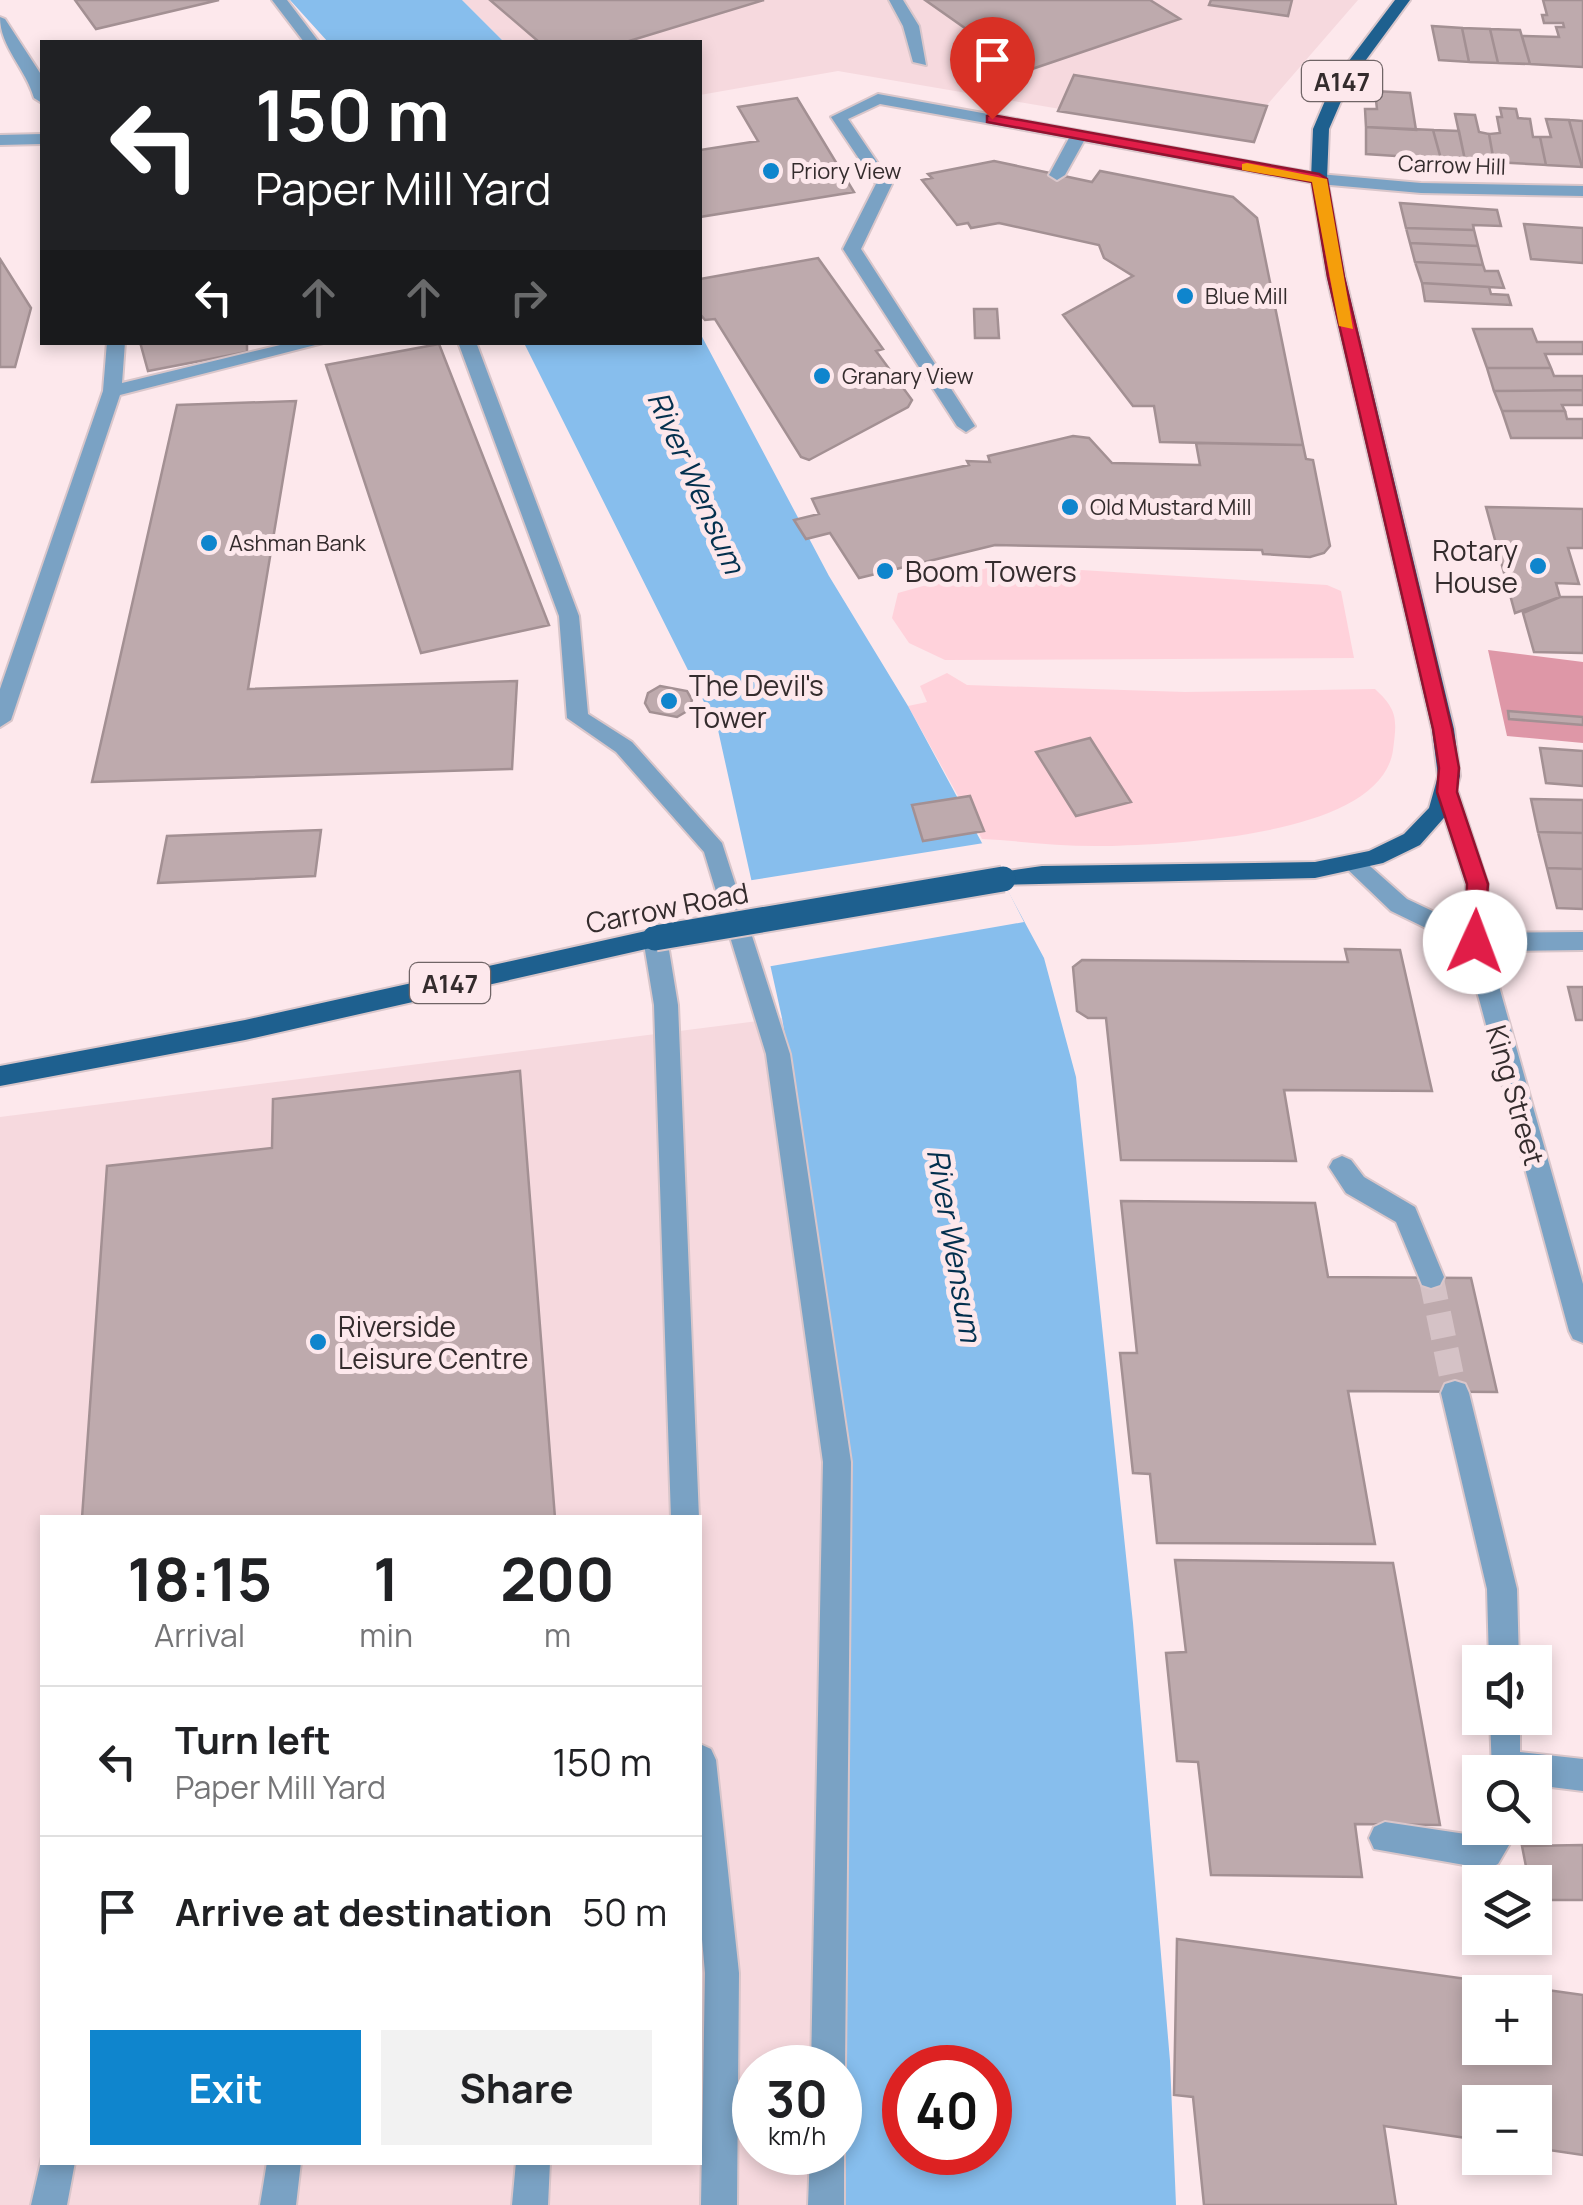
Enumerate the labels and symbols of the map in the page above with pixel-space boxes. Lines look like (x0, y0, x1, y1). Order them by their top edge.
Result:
pin (950, 17, 1035, 120)
road number: A147 (1302, 61, 1382, 101)
street label: Carrow Hill (1398, 148, 1506, 182)
place label: Priory View (791, 156, 902, 186)
marker: Priory View (760, 160, 782, 182)
place label: Blue Mill (1205, 281, 1288, 311)
marker: Blue Mill (1174, 285, 1196, 307)
place label: Granary View (842, 361, 974, 391)
marker: Granary View (811, 365, 833, 387)
water label: River Wensum (639, 385, 756, 582)
place label: Old Mustard Mill (1090, 492, 1252, 522)
marker: Old Mustard Mill (1059, 496, 1081, 518)
place label: Ashman Bank (229, 528, 367, 558)
place label: Rotary House (1432, 531, 1518, 601)
marker: Ashman Bank (198, 532, 220, 554)
place label: Boom Towers (905, 552, 1077, 590)
marker: Rotary House (1527, 555, 1549, 577)
marker: Boom Towers (874, 560, 896, 582)
place label: The Devil's Tower (689, 666, 824, 736)
marker: The Devil's Tower (658, 690, 680, 712)
street label: Carrow Road (582, 873, 752, 941)
position arrow (1423, 890, 1527, 994)
road number: A147 (410, 963, 490, 1003)
street label: King Street (1478, 1020, 1554, 1170)
water label: River Wensum (918, 1145, 993, 1347)
place label: Riverside Leisure Centre (338, 1307, 528, 1377)
marker: Riverside Leisure Centre (307, 1331, 329, 1353)
speed limit sign: 40 (882, 2045, 1012, 2175)

